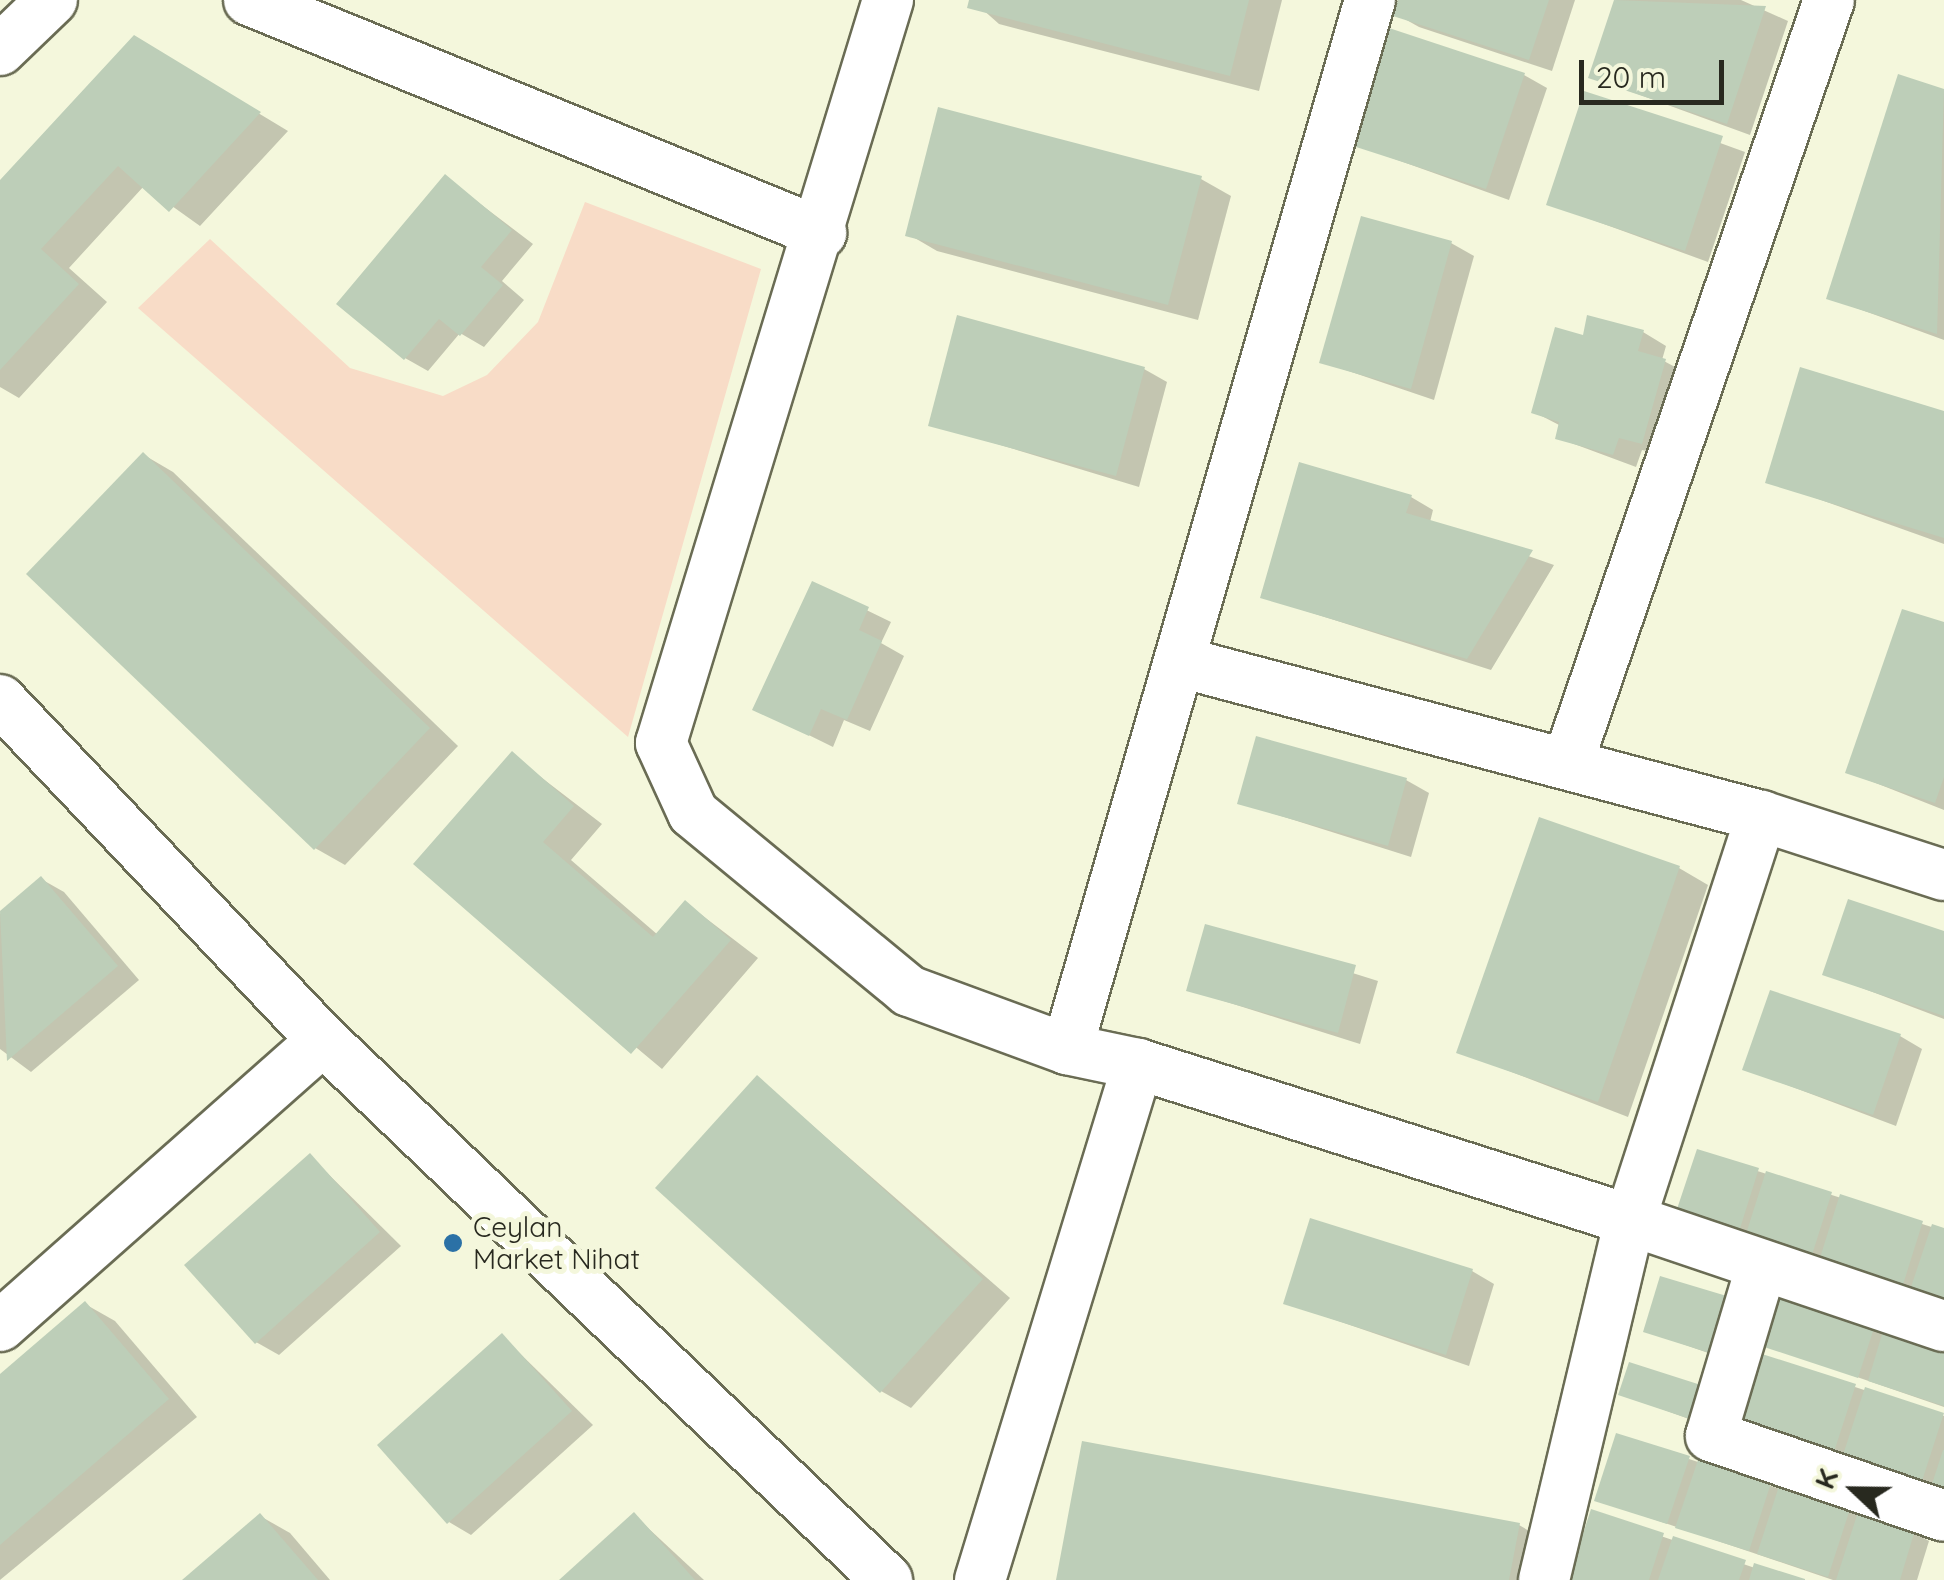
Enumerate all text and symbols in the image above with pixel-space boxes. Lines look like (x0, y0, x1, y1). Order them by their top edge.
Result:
scale bar (1584, 40, 1729, 102)
text: 20 m (1596, 58, 1666, 96)
place label: Ceylan Market Nihat (473, 1210, 640, 1276)
marker: Ceylan Market Nihat (442, 1232, 464, 1254)
north arrow (1804, 1440, 1904, 1540)
text: K (1806, 1464, 1845, 1494)

